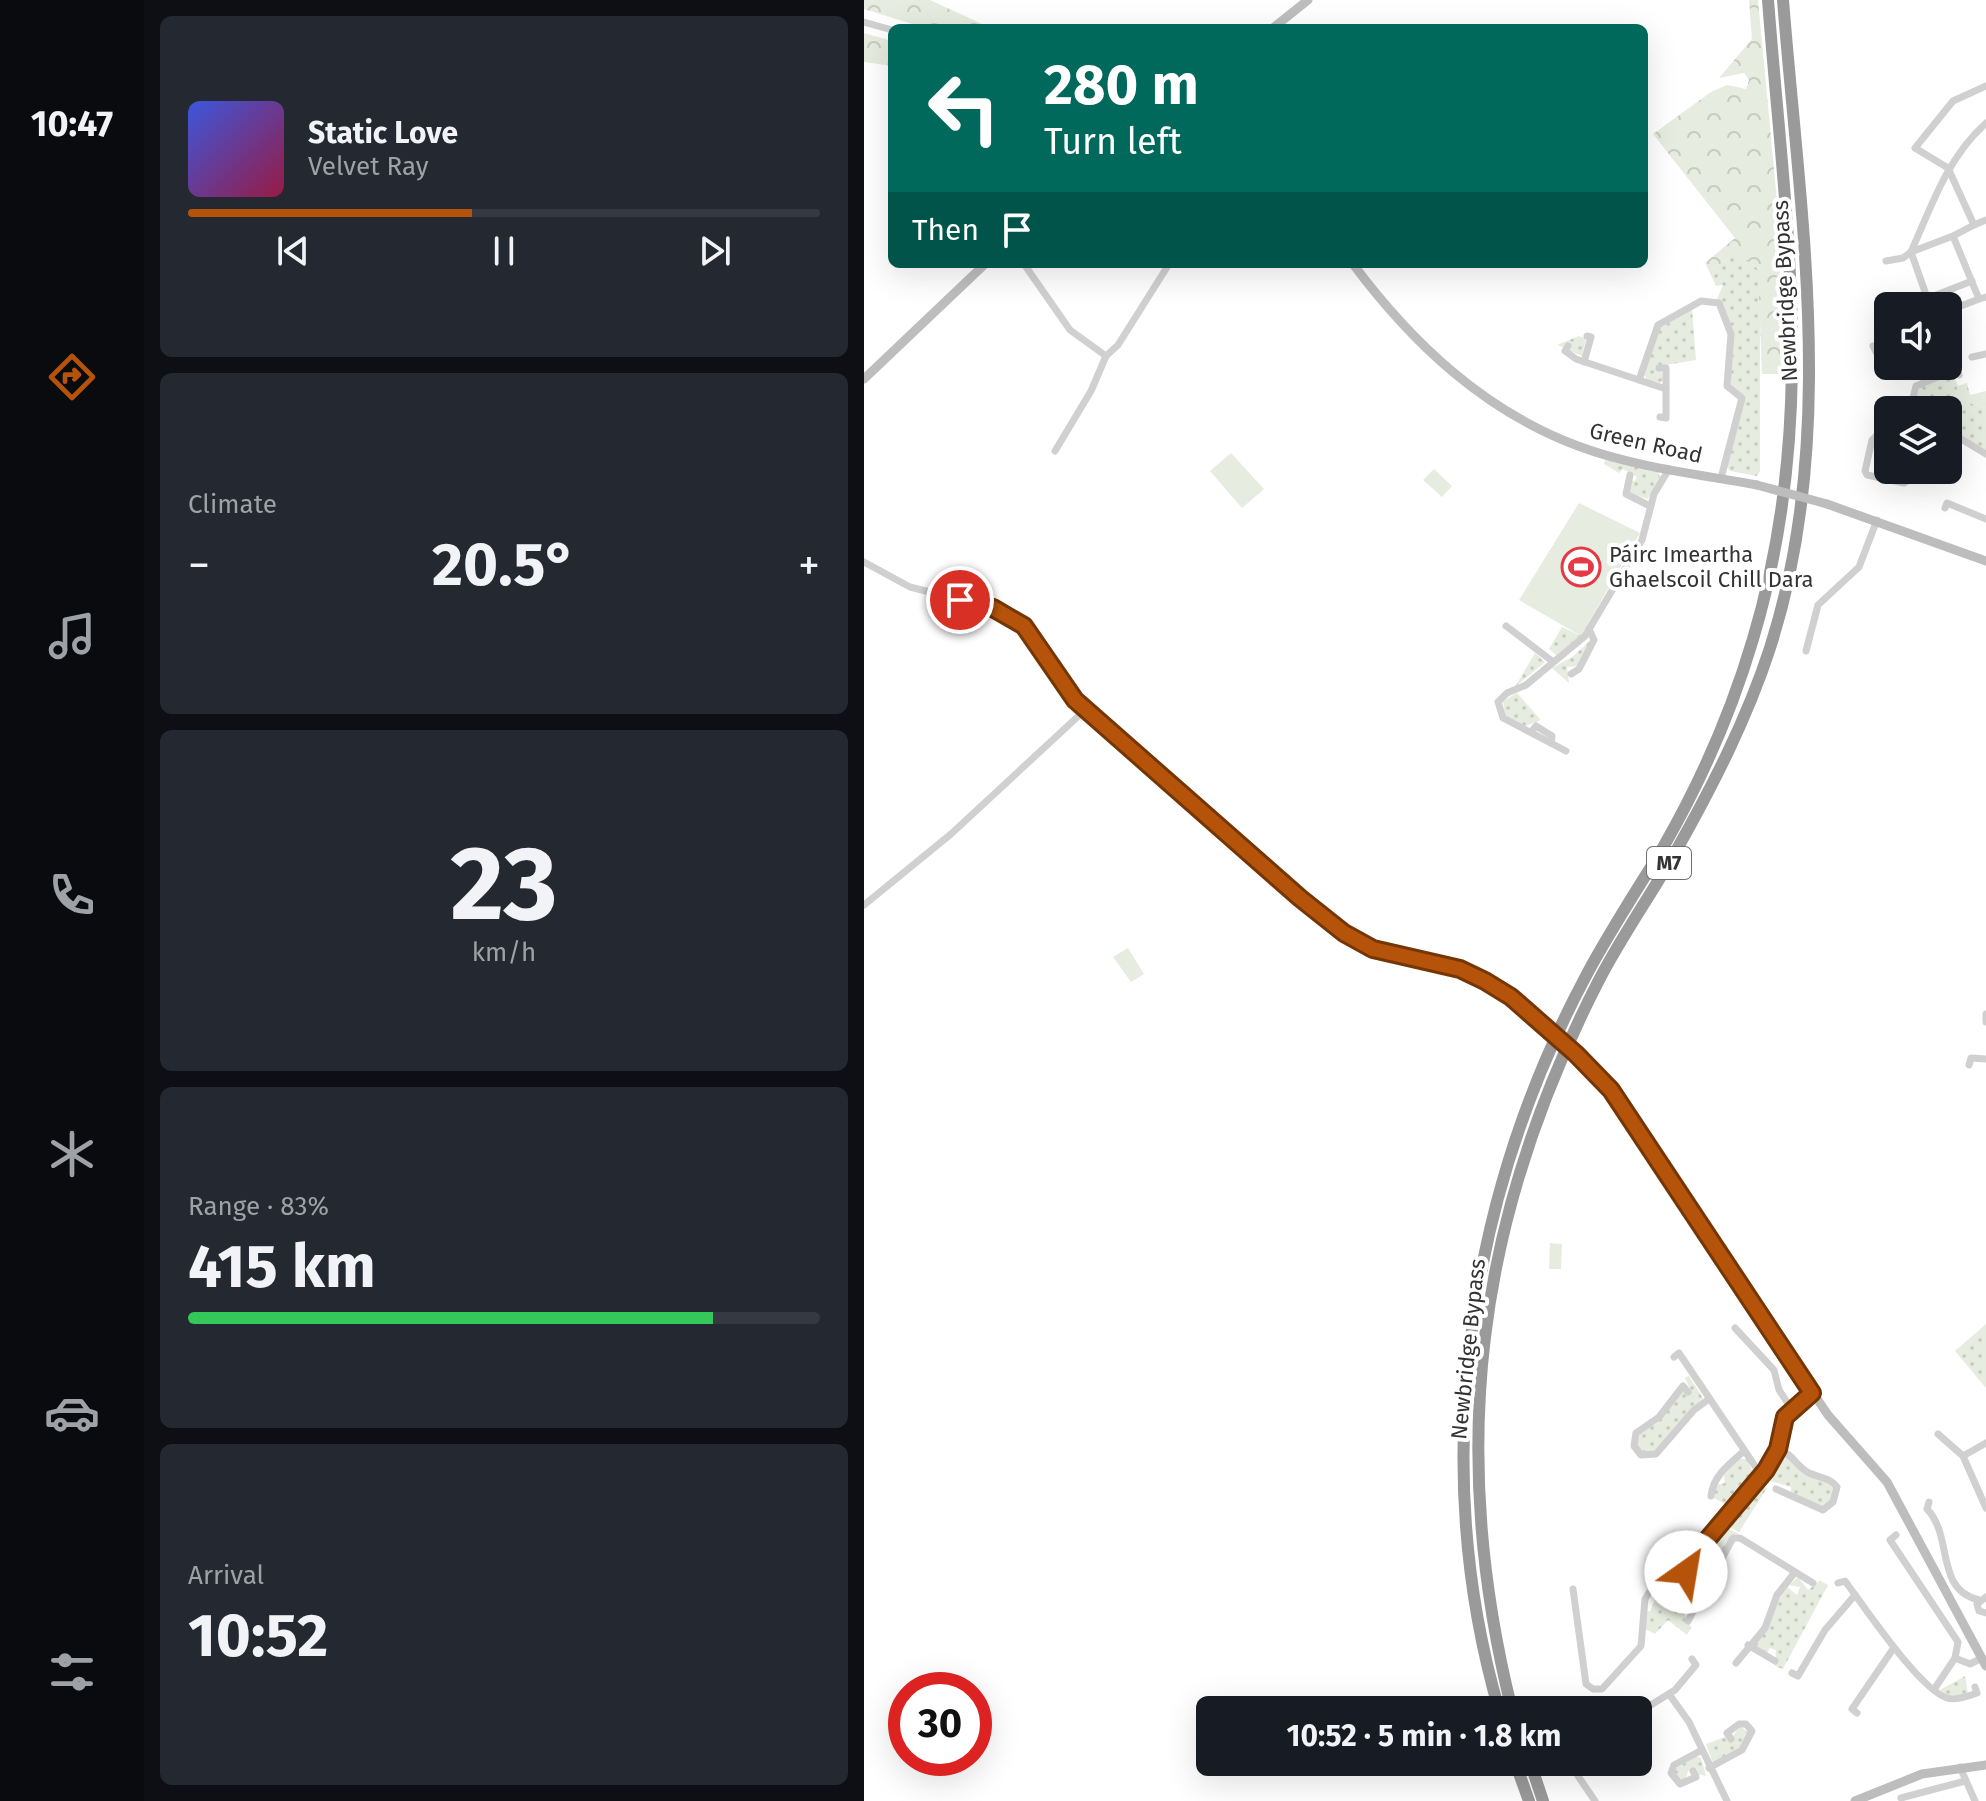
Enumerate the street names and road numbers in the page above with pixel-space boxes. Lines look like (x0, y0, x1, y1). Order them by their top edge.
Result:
street label: Newbridge Bypass (1767, 200, 1803, 382)
street label: Green Road (1587, 417, 1705, 469)
road number: M7 (1647, 847, 1691, 879)
street label: Newbridge Bypass (1445, 1257, 1491, 1441)

